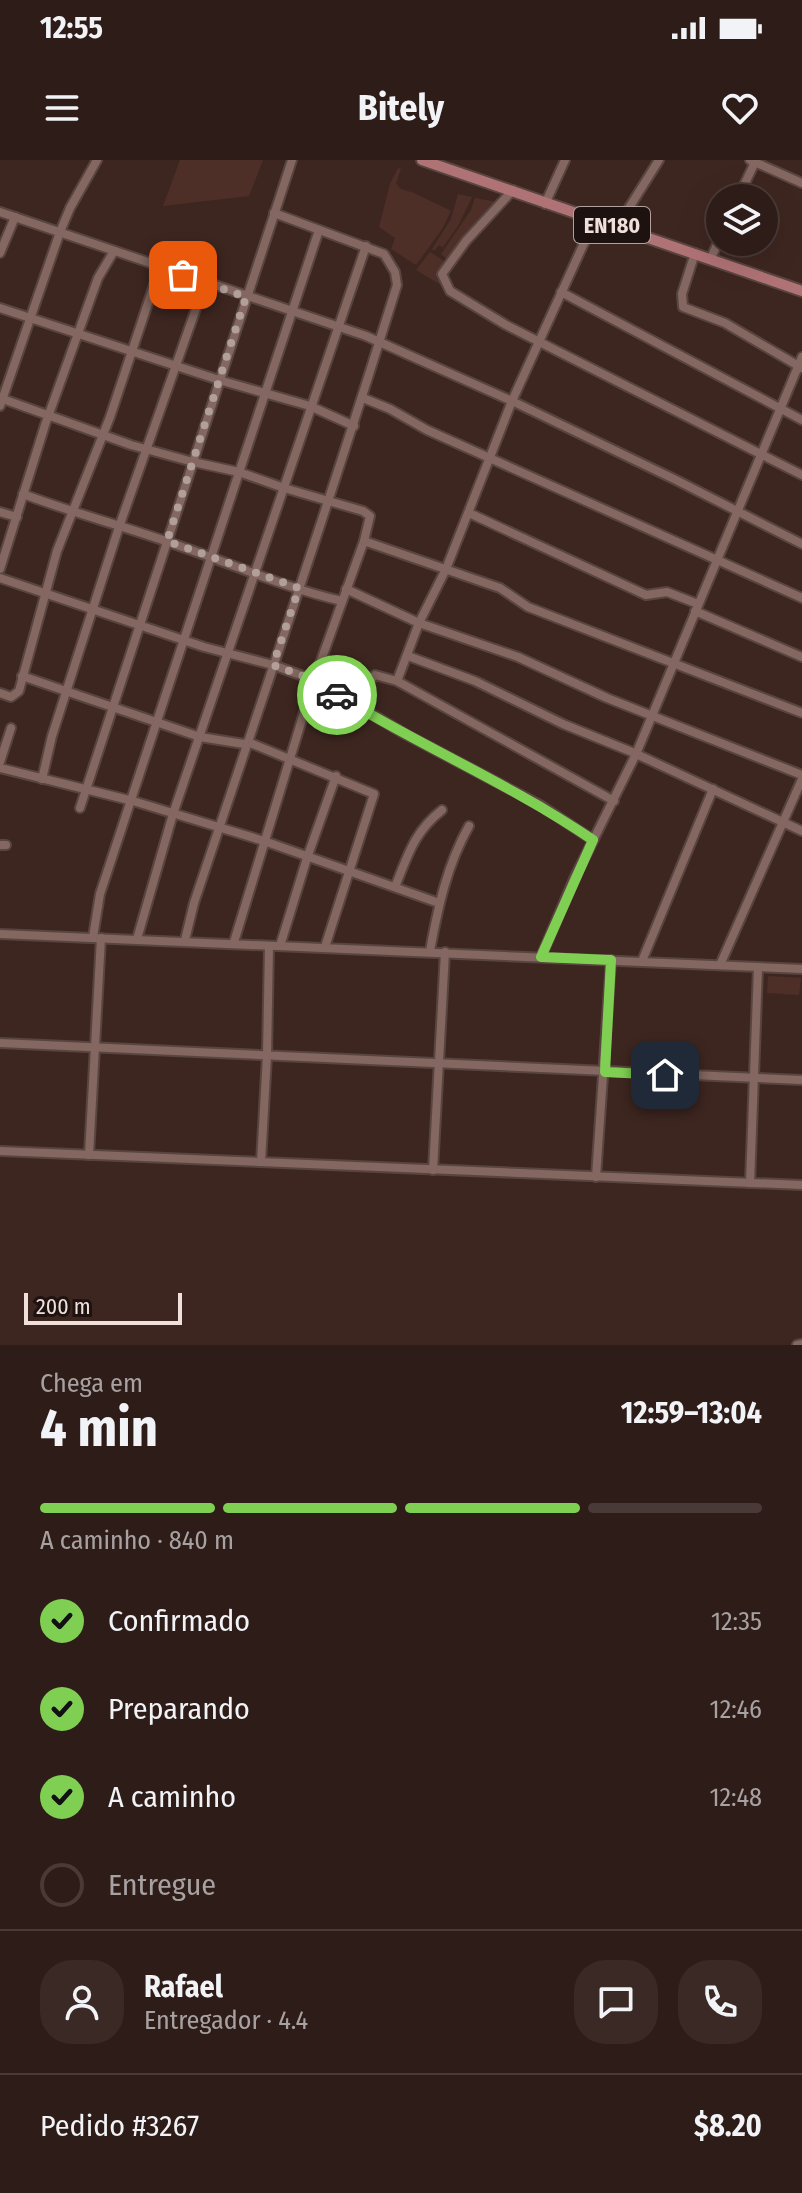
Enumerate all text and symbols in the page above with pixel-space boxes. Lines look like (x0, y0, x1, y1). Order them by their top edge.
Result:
text: 12:55 (40, 10, 103, 46)
icon: menu (40, 86, 84, 130)
text: Bitely (358, 86, 444, 130)
icon: heart (718, 86, 762, 130)
map controls (706, 184, 778, 256)
button: layers (706, 184, 778, 256)
road number: EN180 (574, 207, 650, 243)
pin (149, 241, 217, 309)
icon: bag (161, 253, 205, 297)
courier (297, 655, 377, 735)
icon: car (315, 673, 359, 717)
pin (631, 1041, 699, 1109)
icon: home (643, 1053, 687, 1097)
scale bar (24, 1289, 182, 1325)
text: 200 m (36, 1293, 91, 1320)
text: Chega em (40, 1368, 143, 1399)
text: 12:59–13:04 (621, 1395, 762, 1431)
text: 4 min (40, 1397, 158, 1460)
text: A caminho · 840 m (40, 1525, 234, 1556)
icon: check (40, 1599, 84, 1643)
text: Confirmado (108, 1603, 250, 1639)
text: 12:35 (711, 1606, 762, 1637)
icon: check (40, 1687, 84, 1731)
text: Preparando (108, 1691, 250, 1727)
text: 12:46 (710, 1694, 762, 1725)
icon: check (40, 1775, 84, 1819)
text: A caminho (108, 1779, 236, 1815)
text: 12:48 (709, 1782, 762, 1813)
text: Entregue (108, 1867, 216, 1903)
button: person (40, 1960, 124, 2044)
button: chat (574, 1960, 658, 2044)
button: phone (678, 1960, 762, 2044)
text: Rafael (144, 1969, 223, 2005)
text: Entregador · 4.4 (144, 2005, 308, 2036)
text: Pedido #3267 (40, 2108, 199, 2144)
text: $8.20 (694, 2108, 762, 2144)

